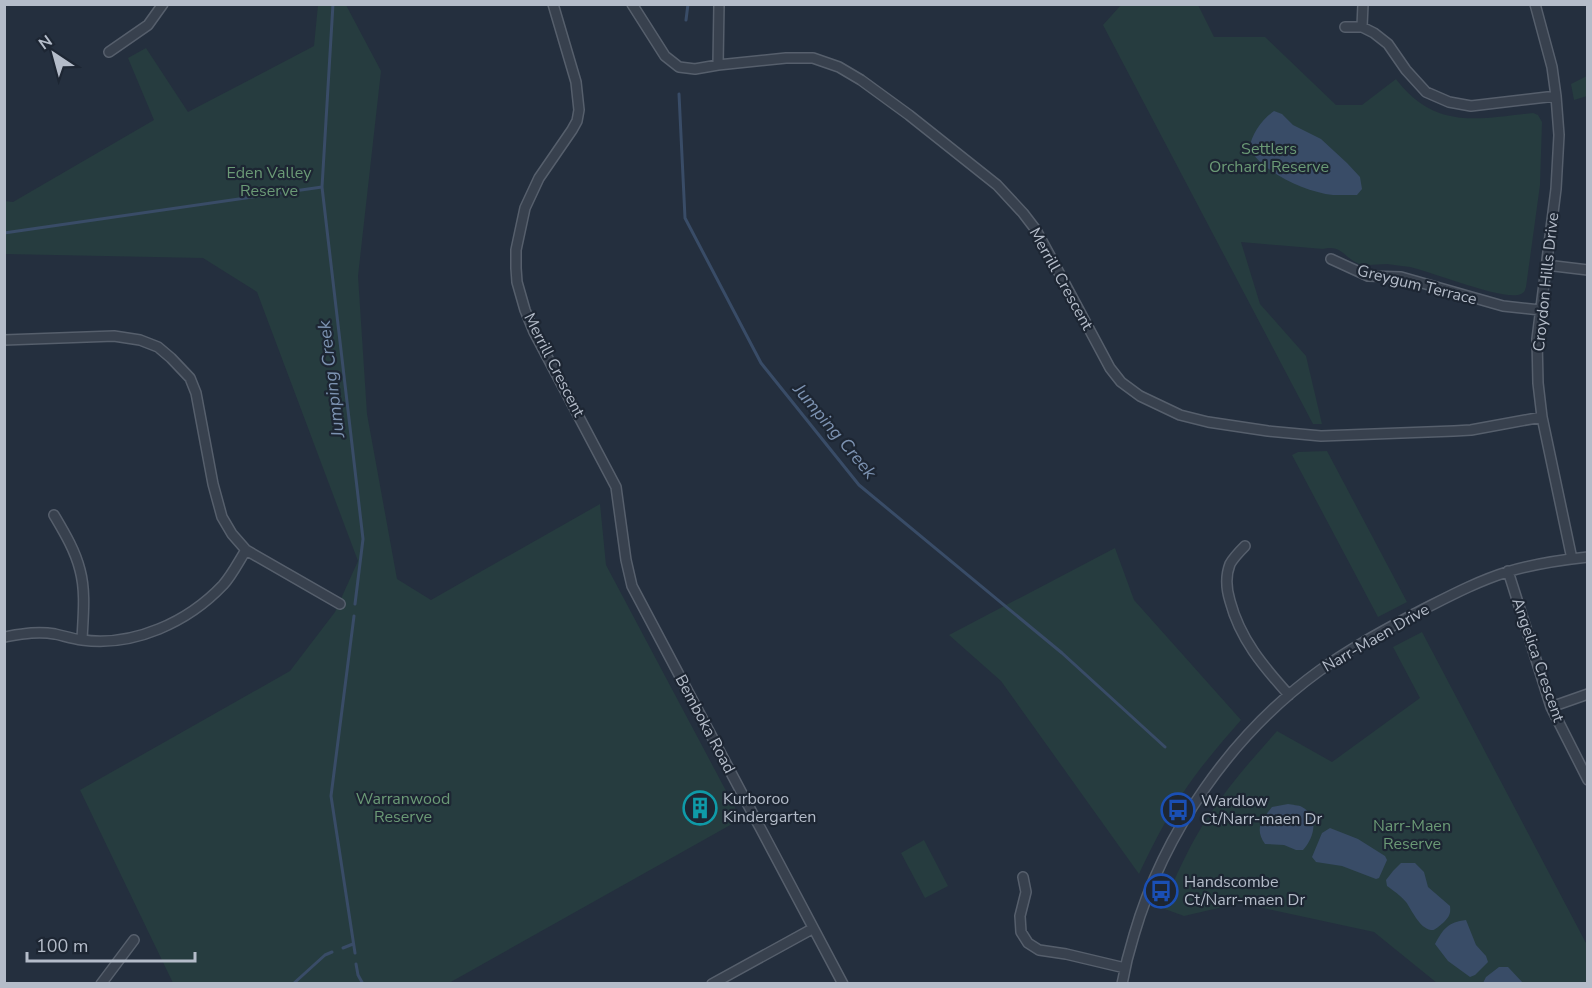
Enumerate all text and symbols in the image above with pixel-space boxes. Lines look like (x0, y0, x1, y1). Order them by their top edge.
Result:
north arrow (24, 24, 84, 84)
text: N (34, 30, 57, 55)
park label: Settlers Orchard Reserve (1209, 138, 1329, 178)
park label: Eden Valley Reserve (227, 162, 312, 202)
street label: Croydon Hills Drive (1528, 211, 1564, 353)
street label: Merrill Crescent (1024, 224, 1098, 335)
street label: Greygum Terrace (1355, 260, 1479, 310)
street label: Merrill Crescent (518, 309, 590, 421)
water label: Jumping Creek (312, 318, 350, 440)
water label: Jumping Creek (787, 377, 883, 485)
street label: Angelica Crescent (1506, 595, 1570, 725)
street label: Narr-Maen Drive (1319, 598, 1433, 678)
street label: Bemboka Road (670, 671, 740, 777)
park label: Warranwood Reserve (356, 788, 450, 828)
place label: Kurboroo Kindergarten (723, 788, 816, 828)
building icon: Kurboroo Kindergarten (682, 790, 718, 826)
place label: Wardlow Ct/Narr-maen Dr (1201, 790, 1322, 830)
bus stop icon: Wardlow Ct/Narr-maen Dr (1160, 792, 1196, 828)
park label: Narr-Maen Reserve (1373, 815, 1451, 855)
place label: Handscombe Ct/Narr-maen Dr (1184, 871, 1305, 911)
bus stop icon: Handscombe Ct/Narr-maen Dr (1143, 873, 1179, 909)
scale bar (27, 925, 195, 963)
text: 100 m (36, 934, 88, 958)

